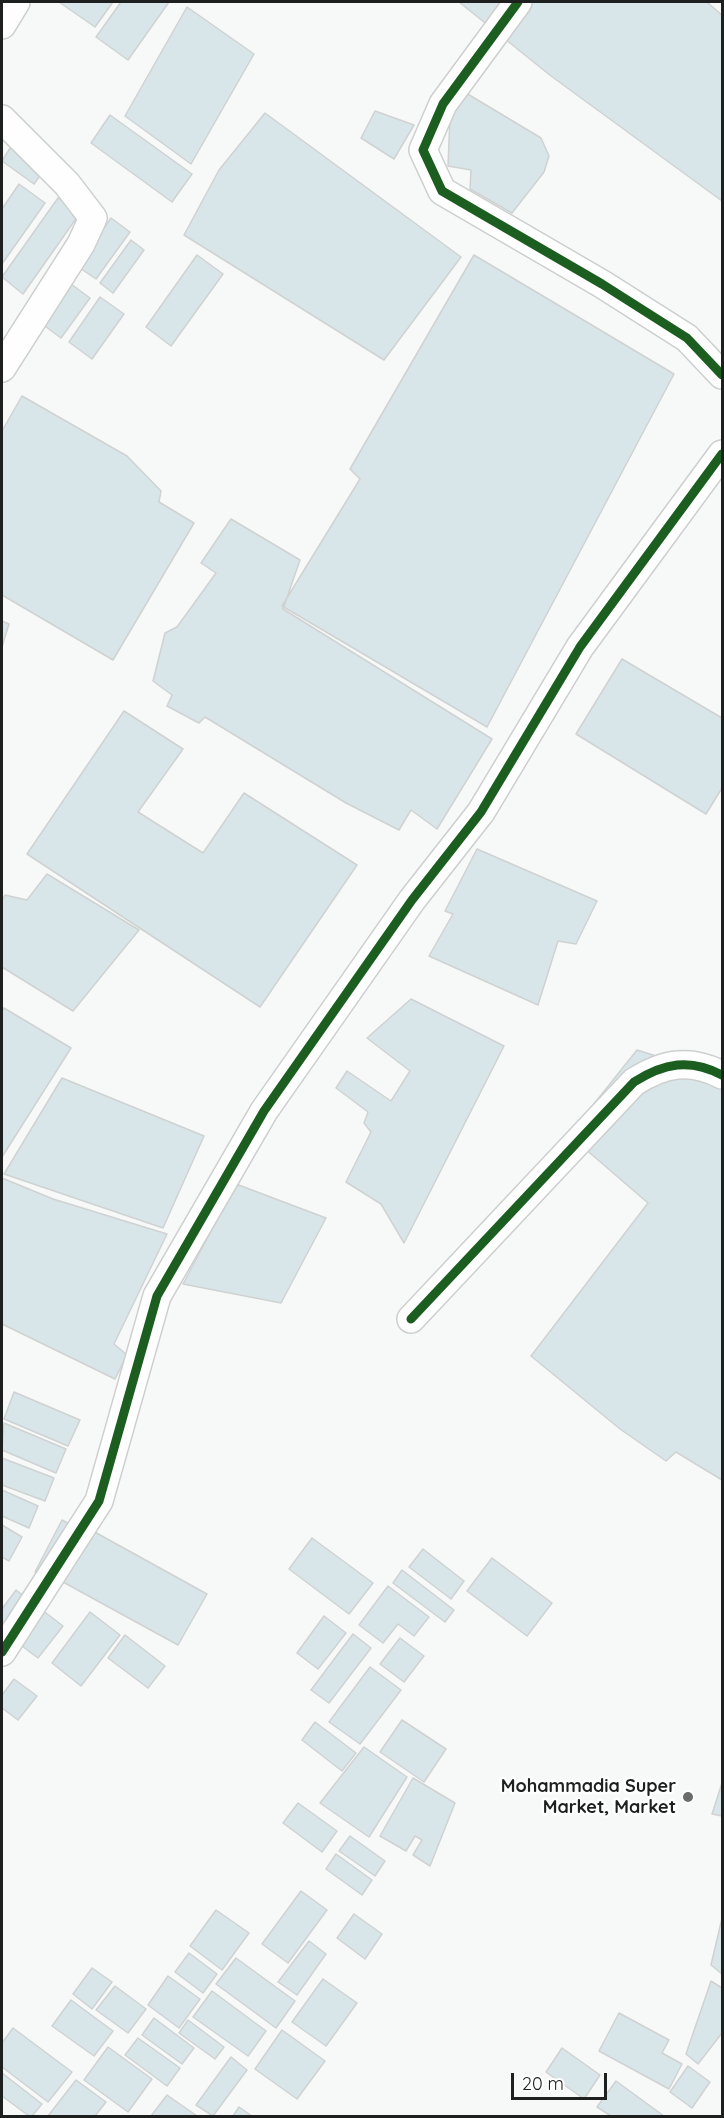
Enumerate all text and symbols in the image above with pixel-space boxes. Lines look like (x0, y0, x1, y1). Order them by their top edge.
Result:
place label: Mohammadia Super Market, Market (501, 1776, 676, 1818)
marker: Mohammadia Super Market, Market (681, 1790, 695, 1804)
scale bar (514, 2061, 610, 2099)
text: 20 m (522, 2072, 564, 2095)

